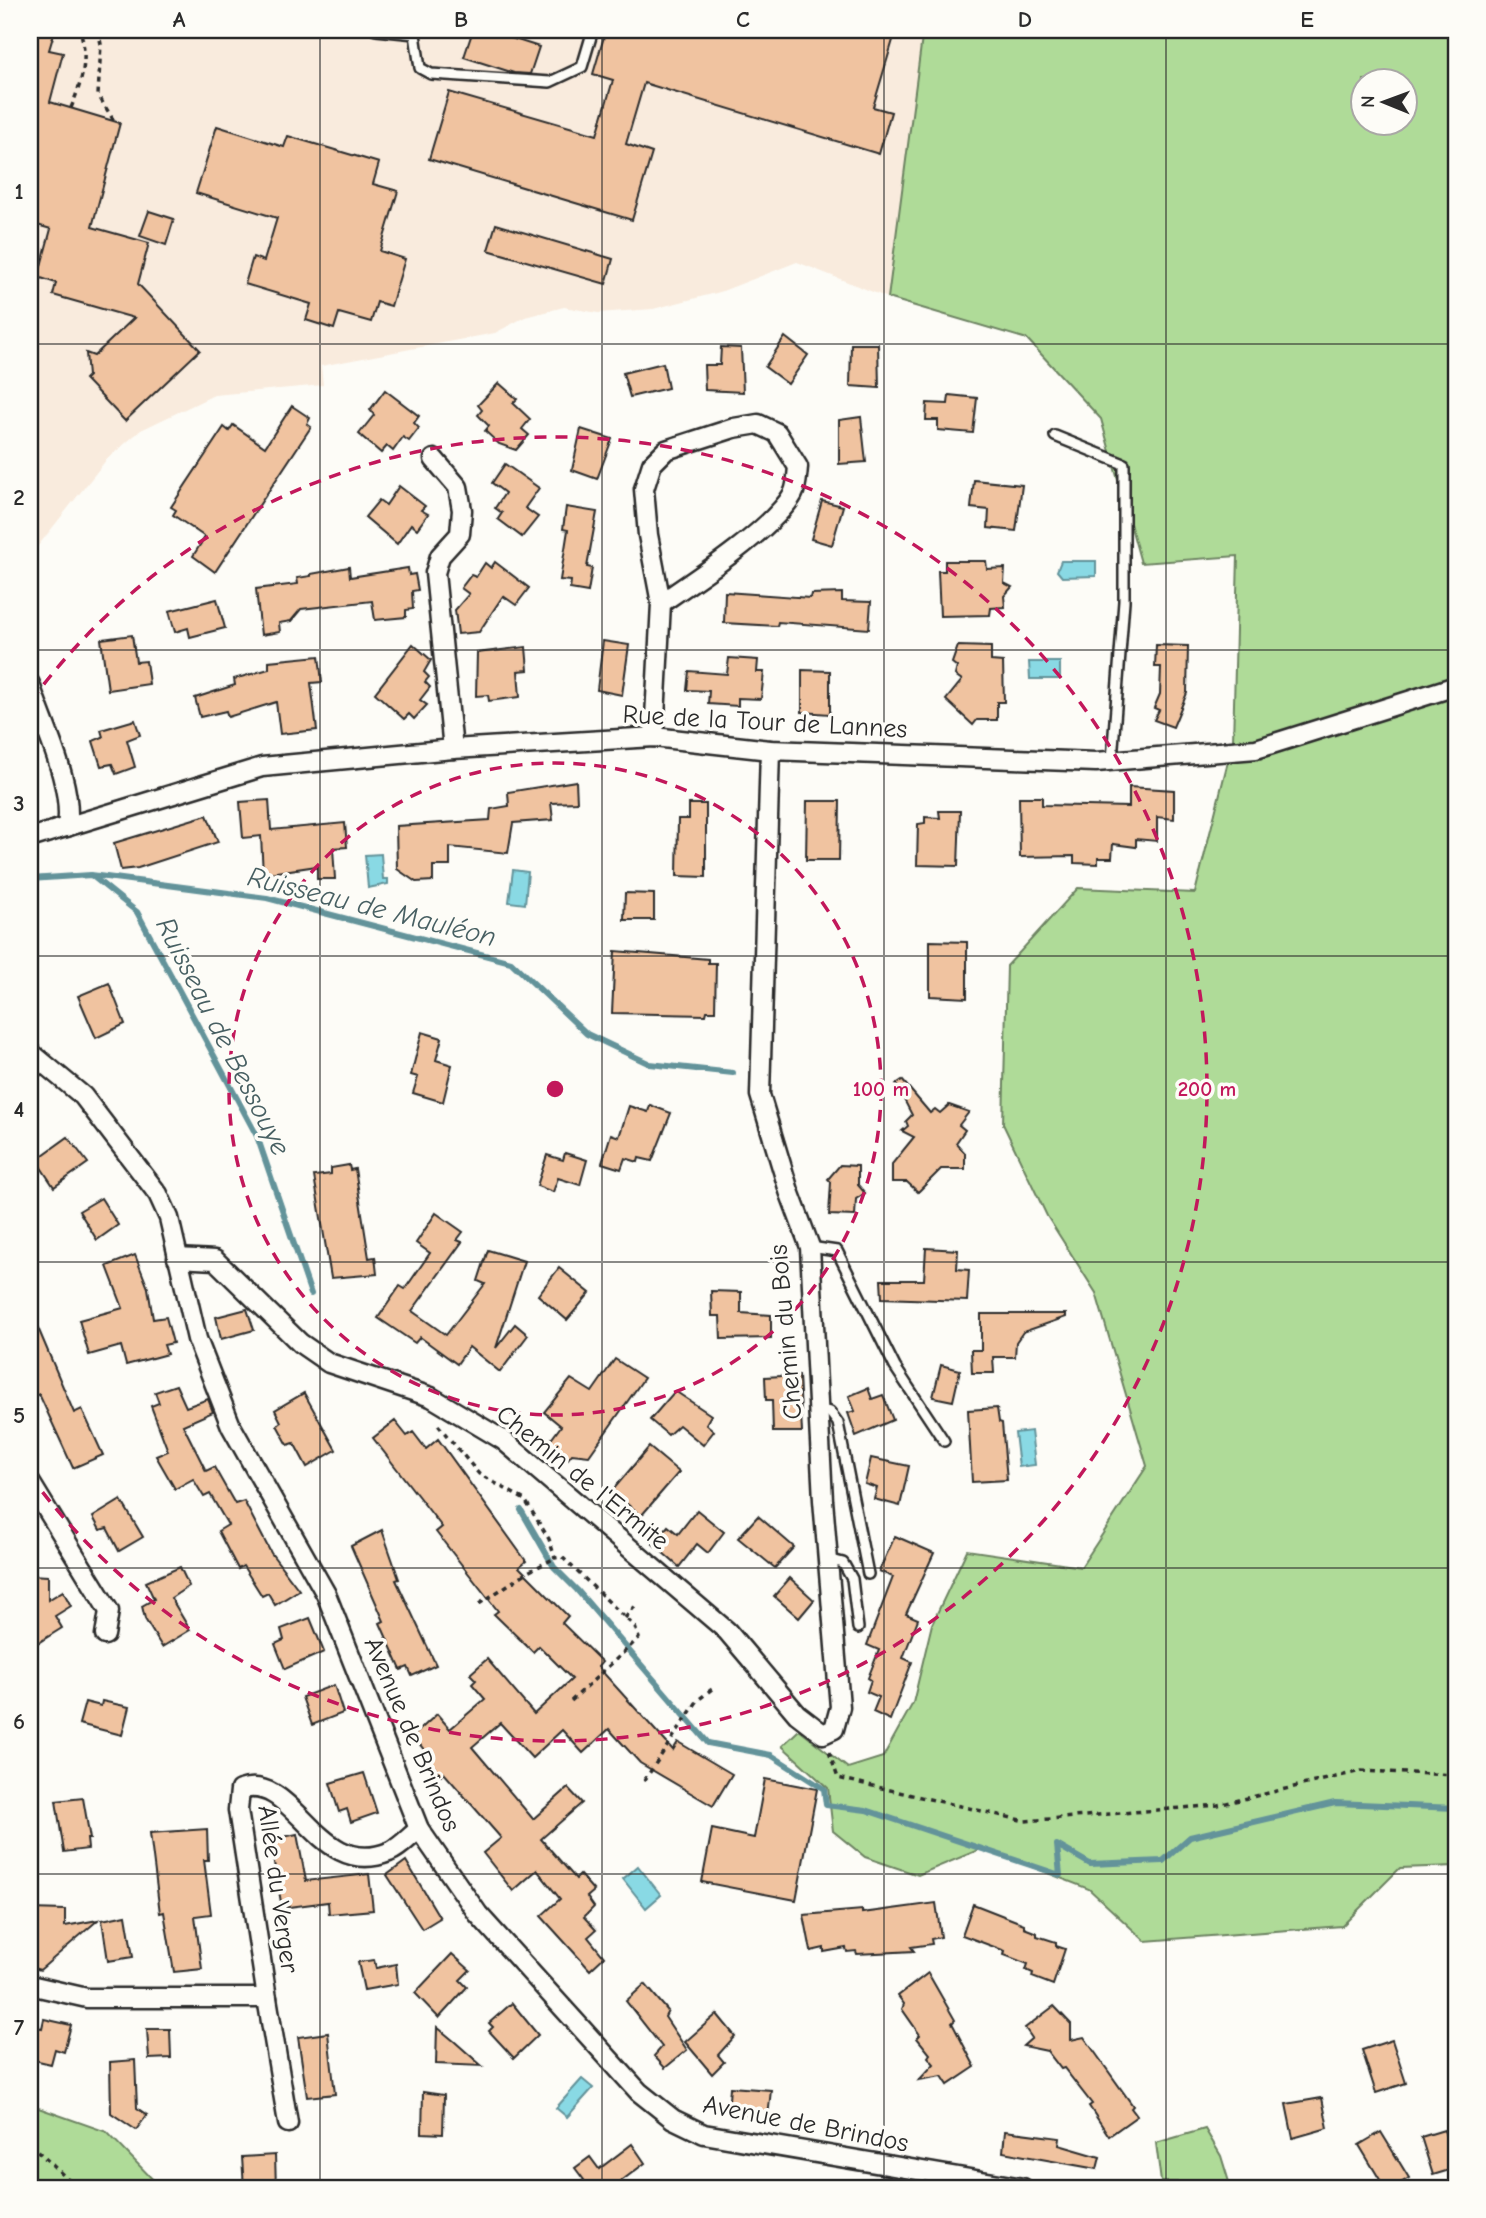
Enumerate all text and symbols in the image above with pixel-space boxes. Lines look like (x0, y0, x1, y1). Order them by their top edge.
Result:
text: A (173, 6, 186, 33)
text: B (454, 6, 468, 33)
text: C (736, 6, 750, 33)
text: D (1018, 6, 1032, 33)
text: E (1300, 6, 1314, 33)
north arrow (1350, 66, 1420, 136)
text: N (1357, 95, 1379, 108)
text: 1 (14, 178, 24, 205)
text: 2 (13, 484, 25, 511)
street label: Rue de la Tour de Lannes (622, 700, 908, 744)
text: 3 (13, 790, 25, 817)
water label: Ruisseau de Mauléon (244, 861, 499, 953)
water label: Ruisseau de Bessouye (149, 912, 297, 1161)
centre of rings (543, 1077, 567, 1101)
text: 100 m (853, 1077, 909, 1101)
text: 200 m (1178, 1077, 1236, 1101)
text: 4 (14, 1096, 25, 1123)
street label: Chemin du Bois (763, 1243, 809, 1421)
street label: Chemin de l'Ermite (490, 1399, 674, 1556)
text: 5 (13, 1402, 25, 1429)
street label: Avenue de Brindos (358, 1633, 467, 1836)
text: 6 (13, 1708, 25, 1735)
street label: Allée du Verger (251, 1803, 305, 1976)
text: 7 (14, 2014, 25, 2041)
street label: Avenue de Brindos (701, 2089, 911, 2159)

